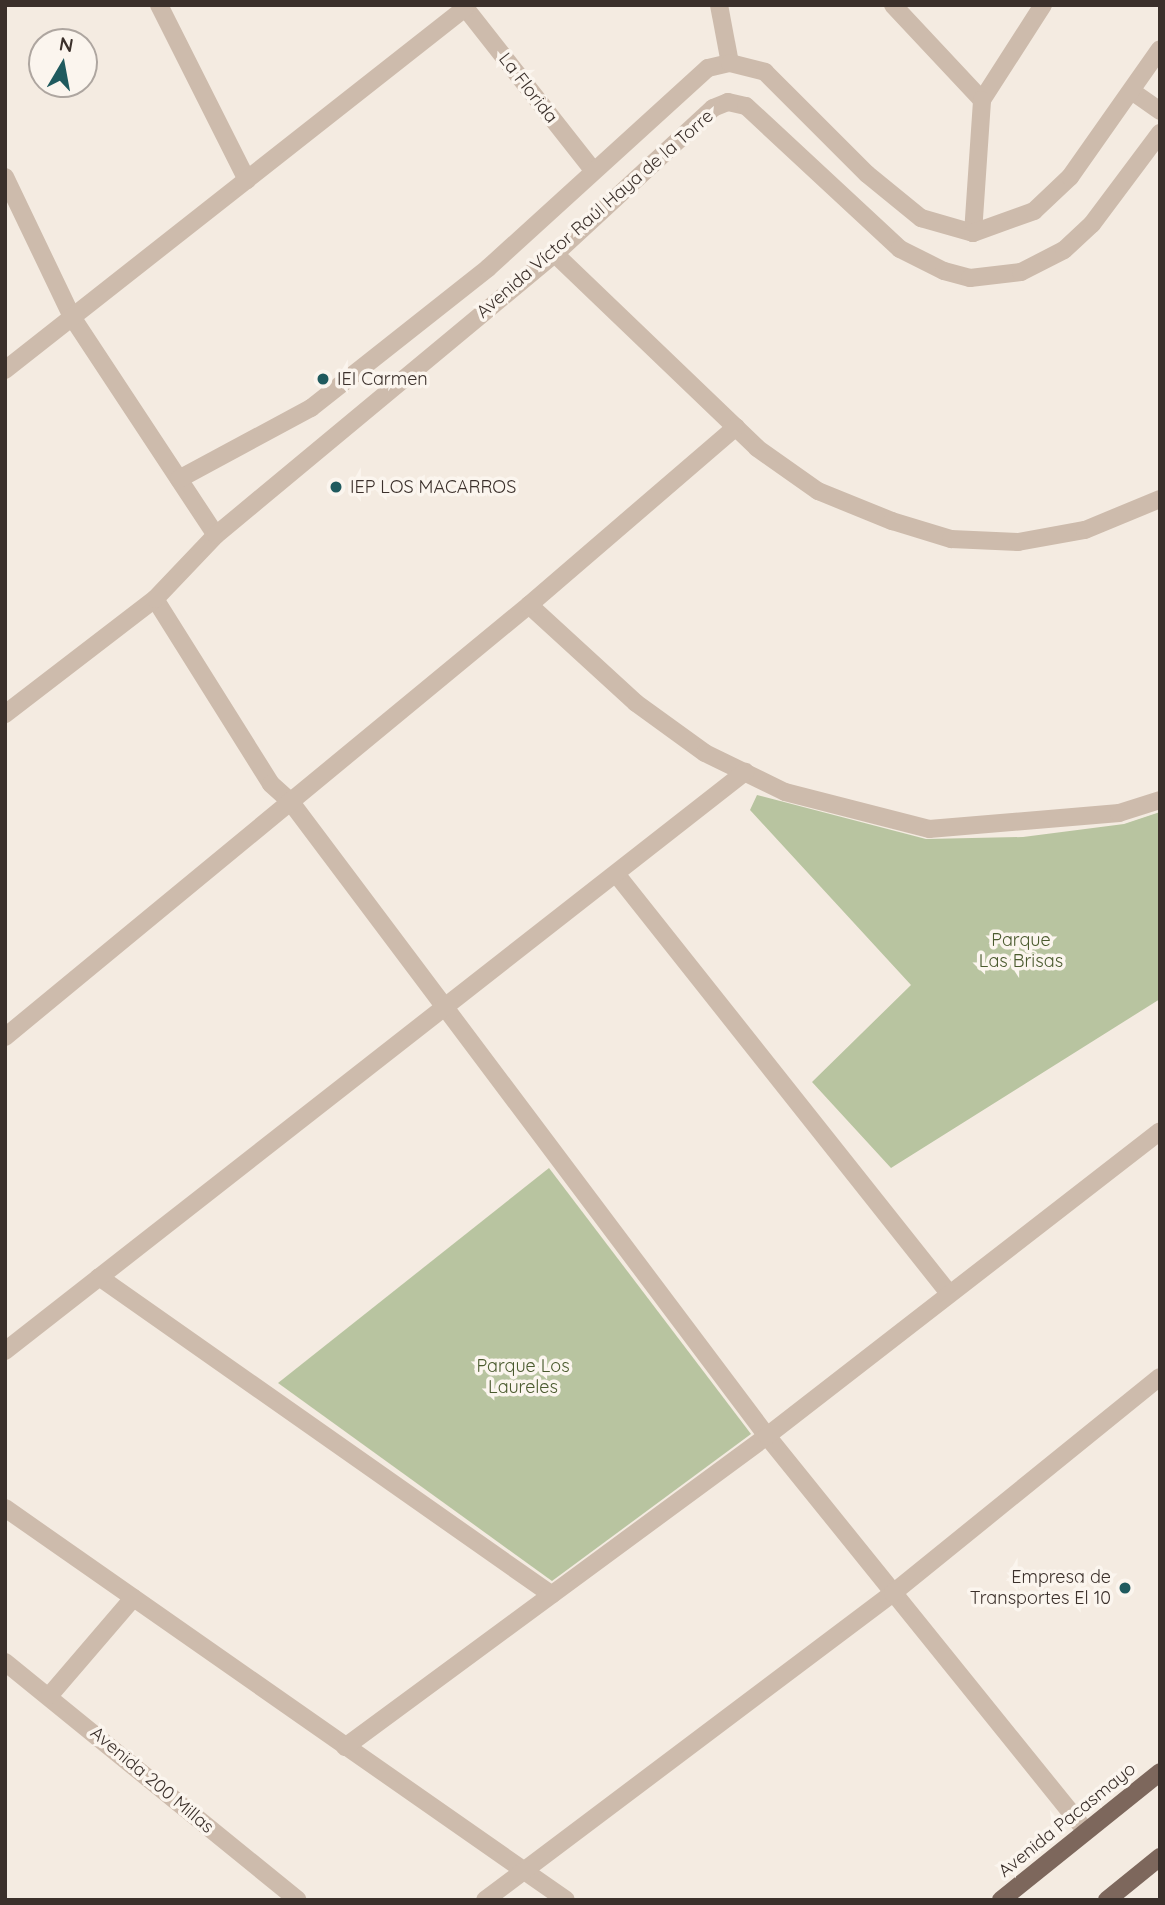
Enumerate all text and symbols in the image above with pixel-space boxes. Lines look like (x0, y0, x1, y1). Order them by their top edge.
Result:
north arrow (28, 28, 98, 98)
text: N (57, 31, 75, 57)
street label: La Florida (494, 49, 562, 127)
street label: Avenida Víctor Raúl Haya de la Torre (472, 105, 718, 323)
place label: IEI Carmen (337, 368, 428, 390)
marker: IEI Carmen (315, 371, 331, 387)
place label: IEP LOS MACARROS (350, 476, 516, 498)
marker: IEP LOS MACARROS (328, 479, 344, 495)
park label: Parque Las Brisas (979, 930, 1063, 972)
park label: Parque Los Laureles (476, 1356, 570, 1398)
place label: Empresa de Transportes El 10 (970, 1567, 1111, 1610)
marker: Empresa de Transportes El 10 (1117, 1580, 1133, 1596)
street label: Avenida 200 Millas (86, 1722, 218, 1838)
street label: Avenida Pacasmayo (994, 1758, 1140, 1882)

